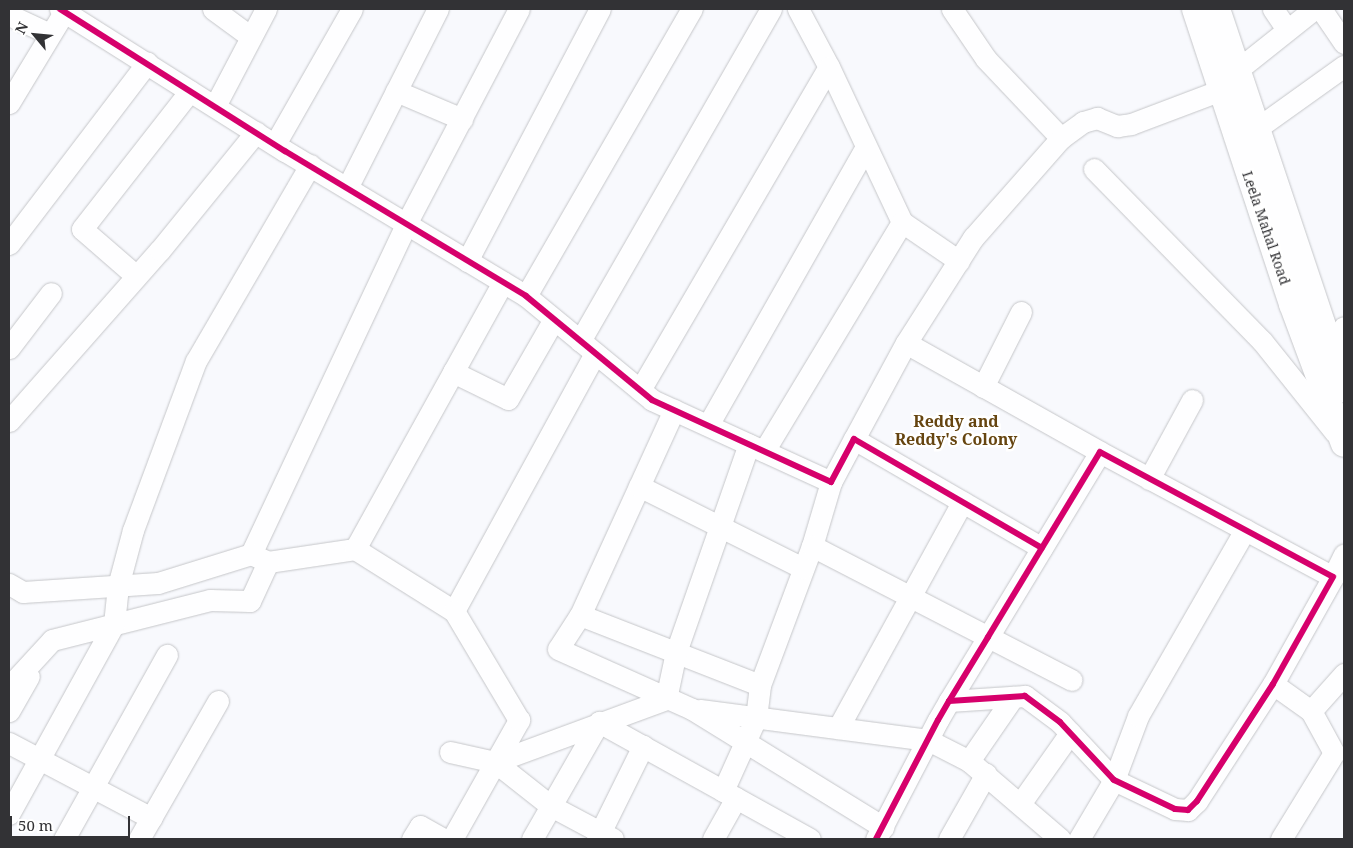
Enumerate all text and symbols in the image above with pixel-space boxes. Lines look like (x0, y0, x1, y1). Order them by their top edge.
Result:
north arrow (10, 10, 60, 60)
text: N (10, 18, 32, 37)
street label: Leela Mahal Road (1239, 169, 1293, 287)
district label: Reddy and Reddy's Colony (895, 411, 1017, 449)
scale bar (12, 806, 132, 838)
text: 50 m (18, 815, 53, 835)

